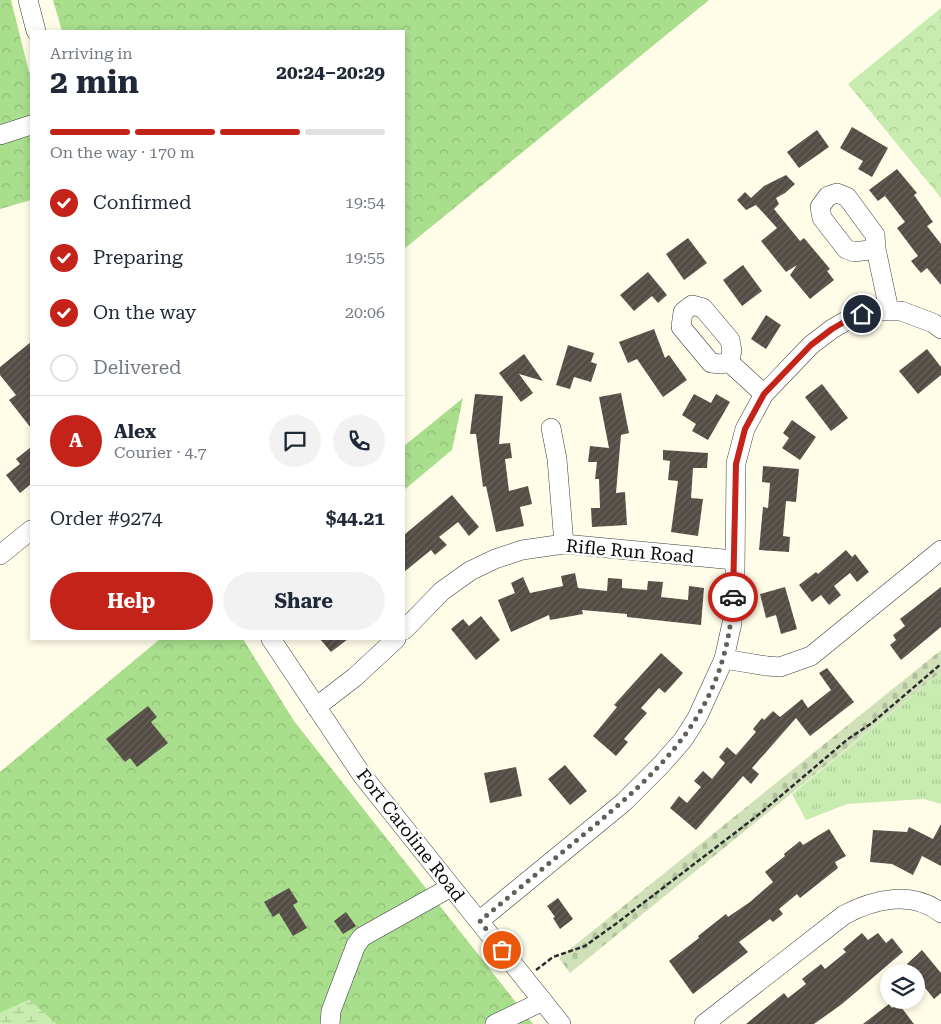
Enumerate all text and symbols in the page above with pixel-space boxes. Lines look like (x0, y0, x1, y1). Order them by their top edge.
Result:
text: Arriving in (50, 44, 133, 63)
text: 20:24–20:29 (276, 61, 385, 84)
text: 2 min (50, 63, 139, 101)
text: On the way · 170 m (50, 143, 195, 162)
icon: check (50, 189, 78, 217)
text: Confirmed (93, 191, 191, 214)
text: 19:54 (345, 193, 385, 212)
icon: check (50, 244, 78, 272)
text: Preparing (93, 246, 183, 269)
text: 19:55 (345, 248, 385, 267)
pin (841, 293, 883, 335)
icon: check (50, 299, 78, 327)
icon: home (848, 300, 876, 328)
text: On the way (93, 301, 196, 324)
text: 20:06 (345, 303, 385, 322)
text: Delivered (93, 356, 181, 379)
button: chat (269, 415, 321, 467)
button: phone (333, 415, 385, 467)
text: Alex (114, 420, 156, 443)
text: A (69, 429, 83, 452)
text: Courier · 4.7 (114, 443, 207, 462)
text: Order #9274 (50, 507, 162, 530)
text: $44.21 (326, 507, 385, 530)
street label: Rifle Run Road (565, 535, 695, 567)
button: Help (50, 572, 213, 630)
button: Share (223, 572, 385, 630)
courier (708, 572, 758, 622)
icon: car (719, 583, 747, 611)
street label: Fort Caroline Road (353, 765, 470, 906)
pin (481, 929, 523, 971)
icon: bag (488, 936, 516, 964)
map controls (880, 964, 925, 1009)
button: layers (880, 964, 925, 1009)

